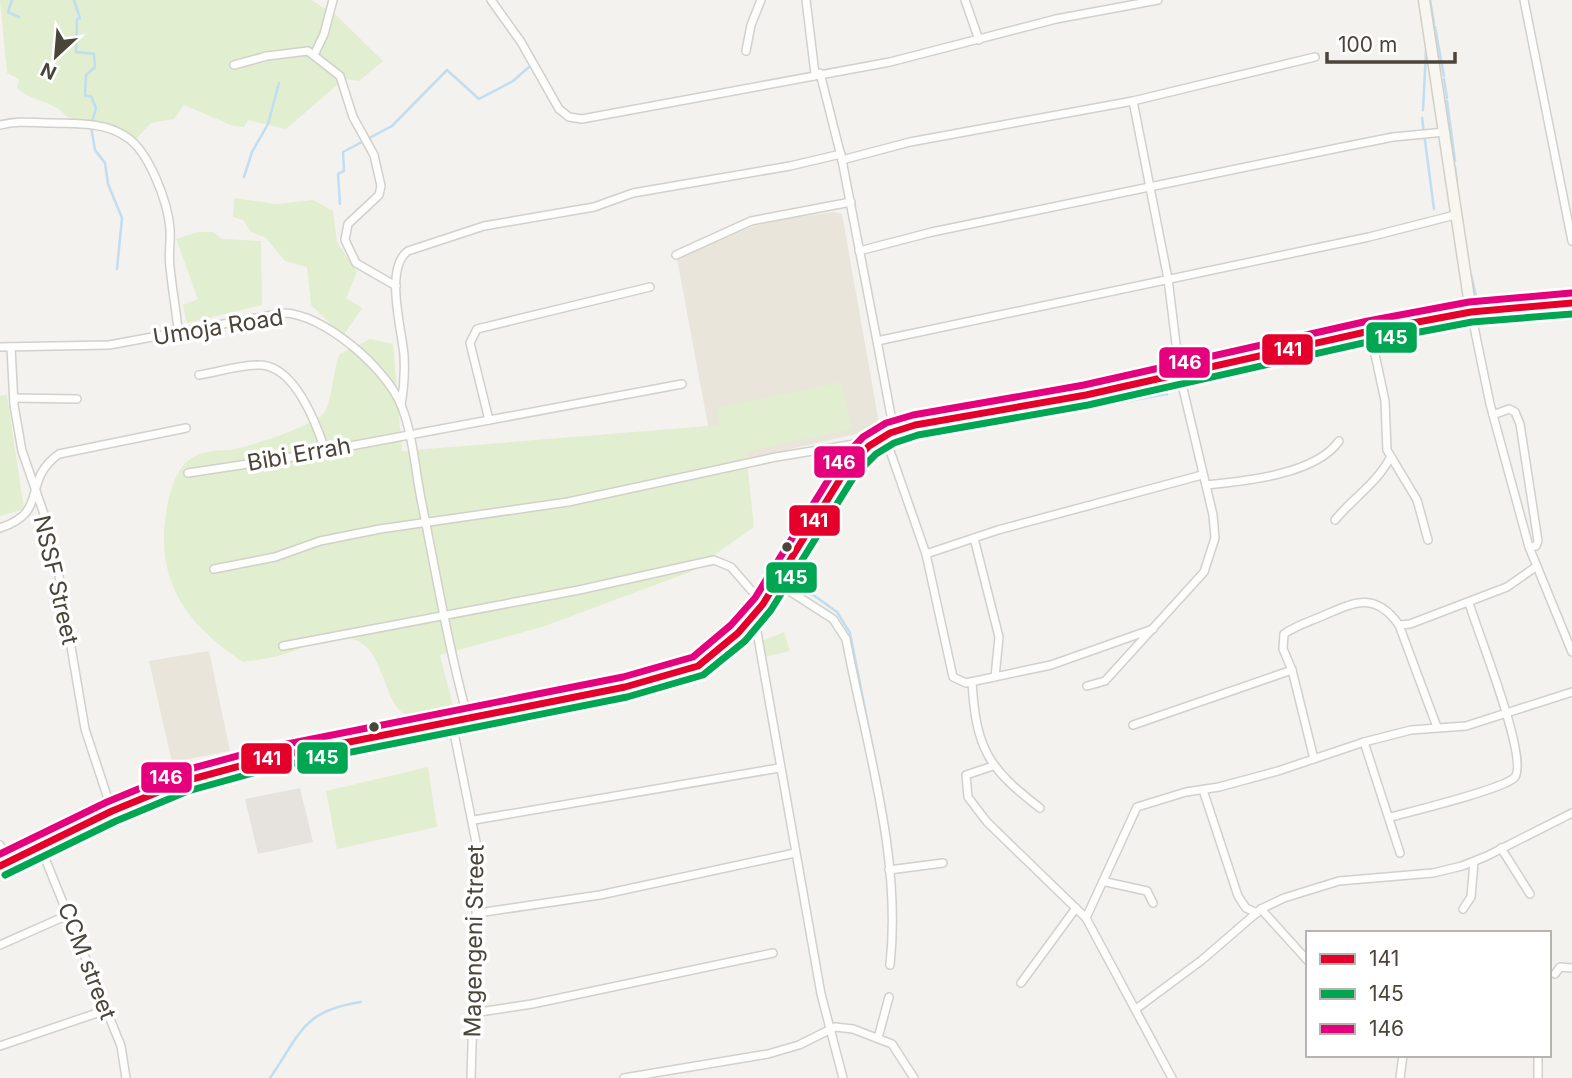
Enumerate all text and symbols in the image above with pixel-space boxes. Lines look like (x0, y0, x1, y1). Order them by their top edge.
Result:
north arrow (21, 21, 91, 91)
scale bar (1327, 21, 1455, 65)
text: 100 m (1338, 32, 1397, 57)
text: N (37, 57, 60, 84)
street label: Umoja Road (151, 303, 285, 351)
line badge: 145 (1365, 321, 1418, 354)
text: 145 (1374, 326, 1408, 349)
line badge: 141 (1261, 333, 1314, 366)
text: 141 (1274, 338, 1302, 361)
line badge: 146 (1158, 346, 1211, 379)
text: 146 (1168, 351, 1202, 374)
street label: Bibi Errah (245, 431, 353, 477)
line badge: 146 (813, 445, 866, 479)
text: 146 (822, 451, 856, 474)
line badge: 141 (788, 504, 841, 537)
text: 141 (800, 509, 828, 532)
street label: NSSF Street (28, 513, 85, 648)
unlabelled marker (780, 540, 794, 554)
line badge: 145 (765, 561, 818, 594)
text: 145 (774, 566, 808, 589)
unlabelled marker (367, 720, 381, 734)
line badge: 145 (296, 741, 349, 775)
line badge: 141 (240, 742, 293, 775)
text: 145 (305, 746, 339, 769)
text: 141 (253, 747, 281, 770)
line badge: 146 (140, 761, 193, 794)
text: 146 (149, 766, 183, 789)
street label: Magengeni Street (458, 844, 490, 1038)
street label: CCM street (52, 899, 122, 1024)
legend (1306, 931, 1551, 1057)
text: 141 (1369, 946, 1399, 971)
text: 145 (1369, 981, 1404, 1006)
text: 146 (1369, 1016, 1404, 1041)

